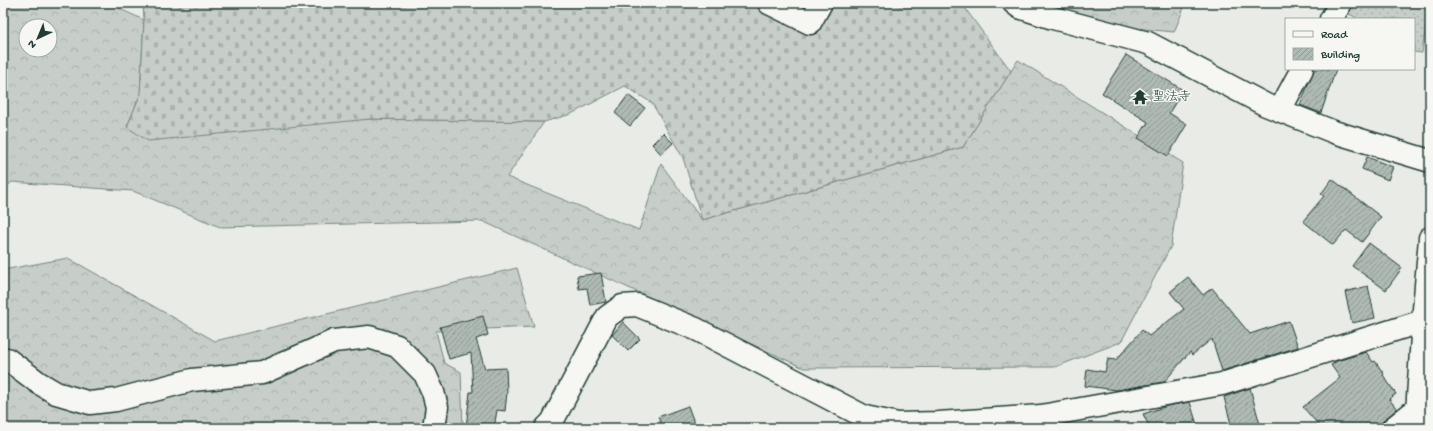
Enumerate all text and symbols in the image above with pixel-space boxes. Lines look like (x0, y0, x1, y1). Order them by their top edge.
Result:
north arrow (18, 18, 58, 58)
legend (1285, 18, 1415, 70)
text: Road (1321, 29, 1348, 43)
text: N (26, 37, 39, 51)
text: Building (1320, 49, 1360, 63)
temple icon: 聖法寺 (1131, 88, 1149, 106)
place label: 聖法寺 (1152, 89, 1191, 105)

